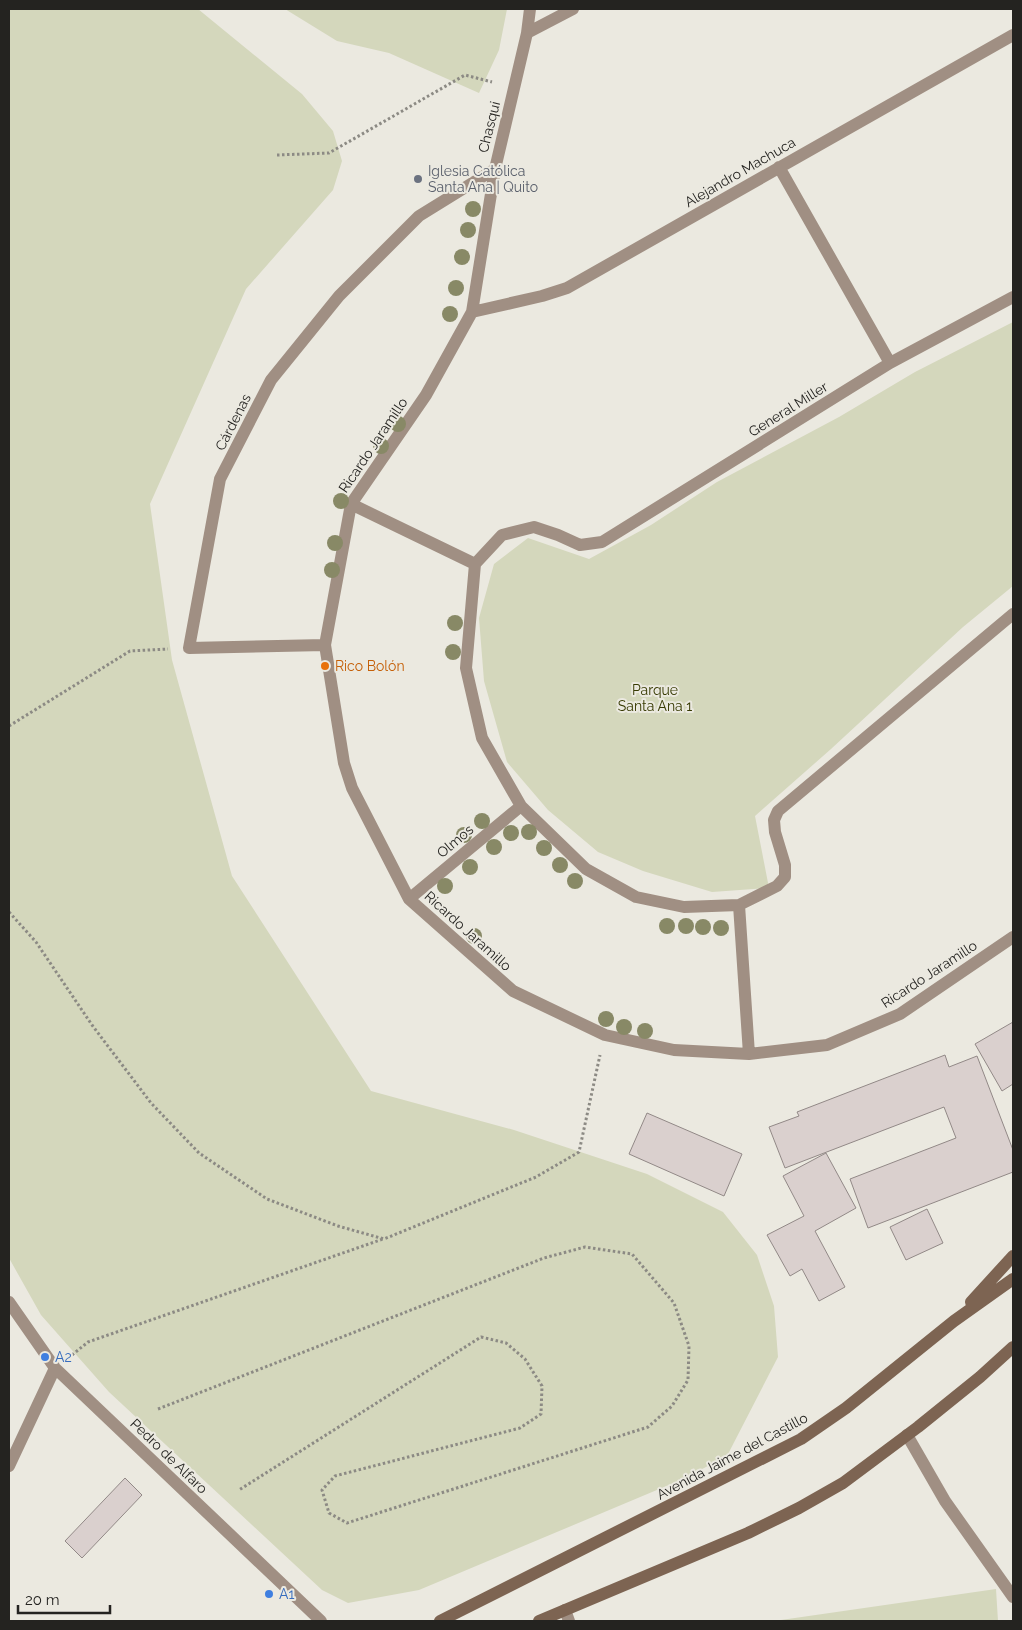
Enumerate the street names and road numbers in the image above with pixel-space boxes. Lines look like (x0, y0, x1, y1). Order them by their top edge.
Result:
street label: Chasqui (475, 100, 503, 154)
street label: Alejandro Machuca (682, 134, 798, 210)
street label: General Miller (746, 378, 831, 440)
street label: Cárdenas (212, 391, 254, 453)
street label: Ricardo Jaramillo (335, 395, 411, 495)
street label: Olmos (434, 821, 477, 861)
street label: Ricardo Jaramillo (421, 888, 515, 974)
street label: Ricardo Jaramillo (878, 937, 980, 1011)
street label: Avenida Jaime del Castillo (654, 1409, 810, 1503)
street label: Pedro de Alfaro (127, 1415, 211, 1497)

